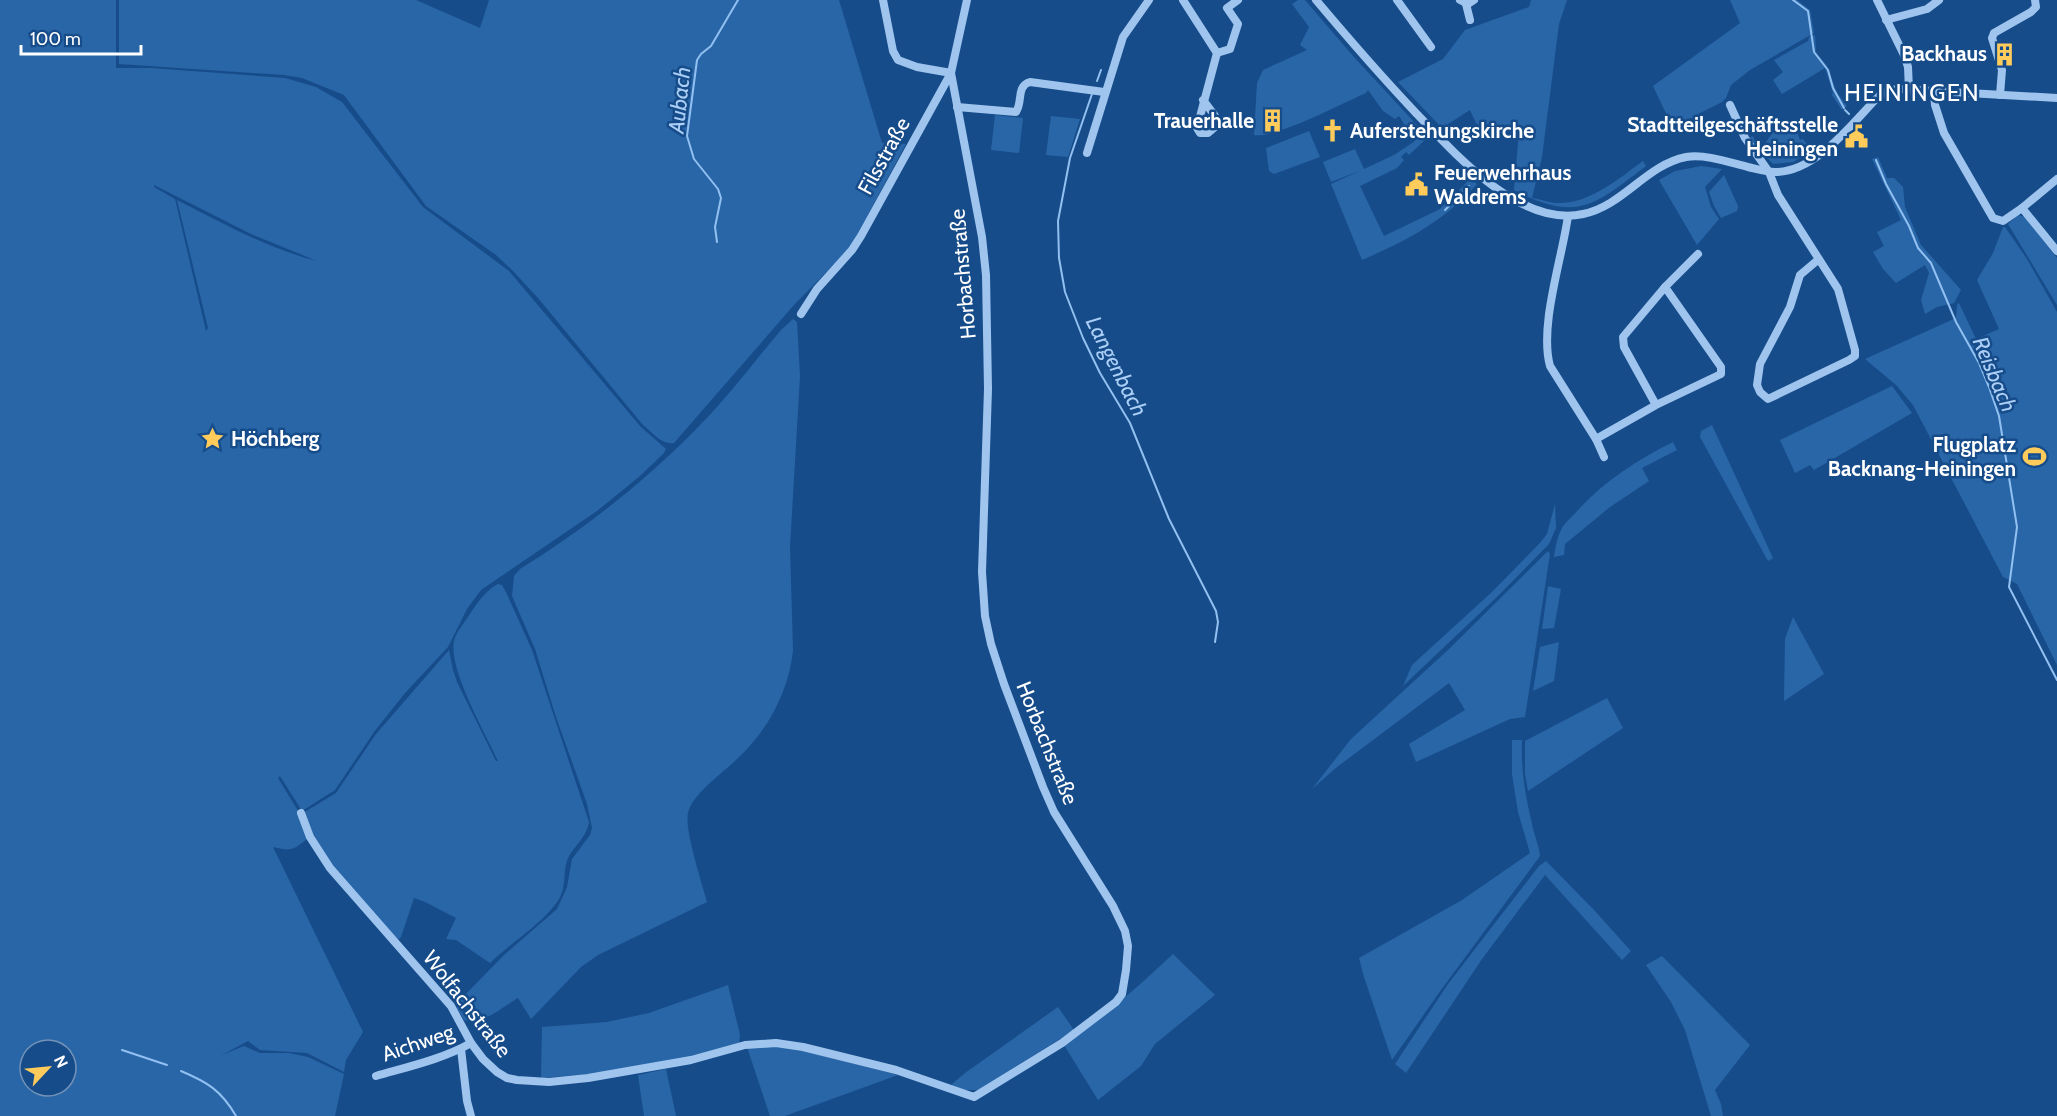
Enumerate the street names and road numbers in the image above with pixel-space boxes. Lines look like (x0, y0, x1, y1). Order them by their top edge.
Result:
street label: Filsstraße (852, 113, 915, 199)
street label: Horbachstraße (944, 208, 981, 340)
street label: Horbachstraße (1011, 678, 1084, 808)
street label: Wolfachstraße (418, 945, 517, 1062)
street label: Aichweg (379, 1018, 458, 1066)

